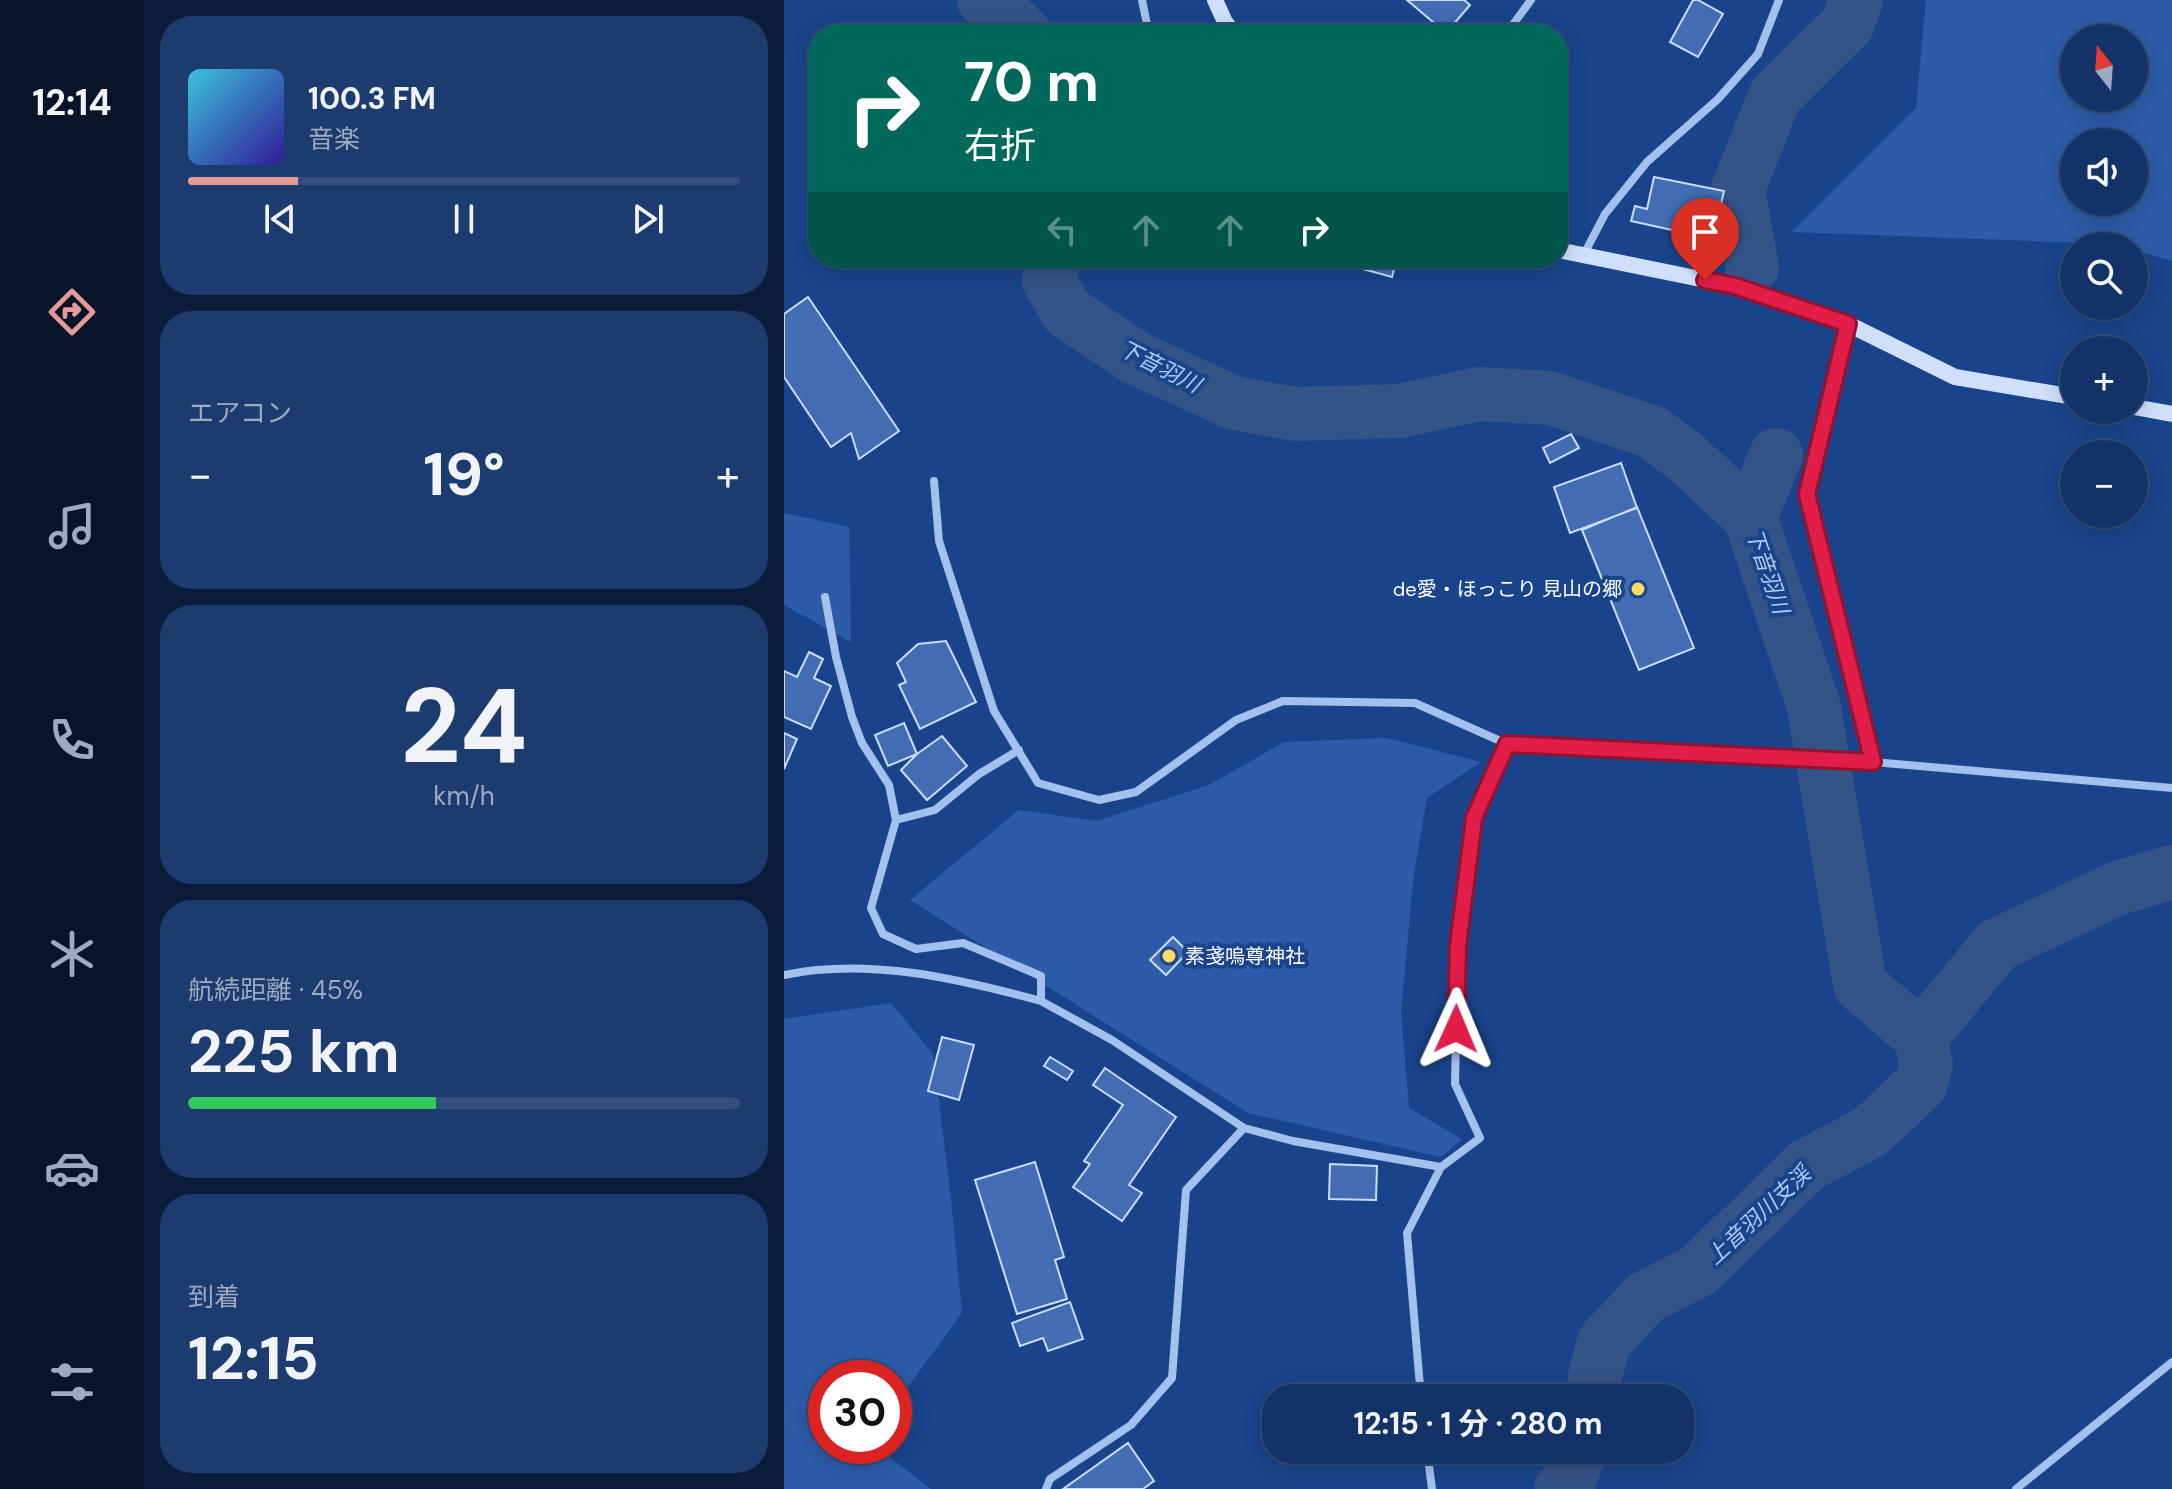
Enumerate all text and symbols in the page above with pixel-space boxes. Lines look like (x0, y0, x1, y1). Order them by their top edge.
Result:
north arrow (2060, 24, 2148, 112)
map controls (2060, 24, 2148, 528)
text: 70 m (964, 45, 1099, 118)
icon: right (832, 56, 936, 160)
text: 12:14 (32, 79, 112, 126)
text: 100.3 FM (308, 79, 436, 118)
text: 音楽 (308, 122, 360, 156)
text: 右折 (964, 122, 1036, 169)
button: sound (2060, 128, 2148, 216)
icon: previous (258, 197, 302, 241)
icon: pause (442, 197, 486, 241)
icon: next (626, 197, 670, 241)
pin (1671, 198, 1739, 280)
icon: left (1040, 208, 1084, 252)
icon: ahead (1124, 208, 1168, 252)
icon: ahead (1208, 208, 1252, 252)
icon: right (1292, 208, 1336, 252)
icon: arrive (1683, 210, 1727, 254)
button: search (2060, 232, 2148, 320)
icon: directions (44, 284, 100, 340)
water label: 下音羽川 (1114, 334, 1207, 400)
button: + (2060, 336, 2148, 424)
text: エアコン (188, 396, 292, 430)
text: 19° (423, 435, 505, 514)
button: − (2060, 440, 2148, 528)
text: − (188, 446, 212, 504)
text: + (716, 446, 740, 504)
icon: music (44, 498, 100, 554)
water label: 下音羽川 (1739, 525, 1796, 619)
place label: de愛・ほっこり 見山の郷 (1393, 576, 1622, 602)
marker: de愛・ほっこり 見山の郷 (1629, 580, 1647, 598)
text: 24 (401, 659, 527, 794)
icon: phone (44, 712, 100, 768)
text: km/h (433, 779, 495, 813)
icon: climate (44, 926, 100, 982)
place label: 素戔嗚尊神社 (1185, 943, 1305, 969)
marker: 素戔嗚尊神社 (1160, 947, 1178, 965)
text: 航続距離 · 45% (188, 973, 363, 1007)
position arrow (1414, 987, 1498, 1071)
text: 225 km (188, 1012, 400, 1091)
icon: car (44, 1140, 100, 1196)
water label: 上音羽川支渓 (1700, 1158, 1819, 1271)
text: 到着 (188, 1280, 240, 1314)
text: 12:15 (188, 1319, 319, 1398)
icon: filters (44, 1354, 100, 1410)
speed limit sign: 30 (808, 1360, 912, 1464)
text: 12:15 · 1 分 · 280 m (1353, 1404, 1603, 1443)

